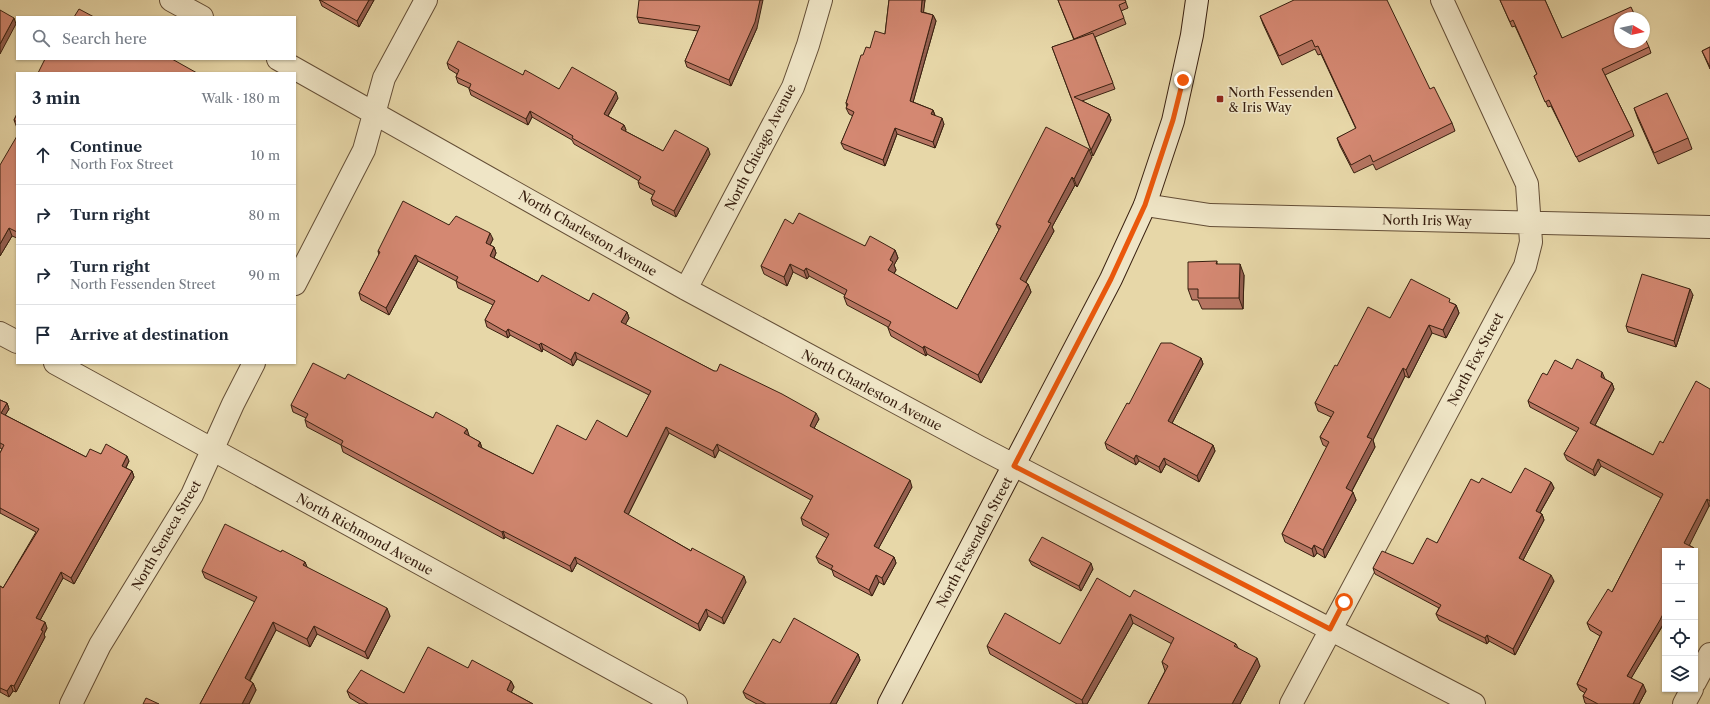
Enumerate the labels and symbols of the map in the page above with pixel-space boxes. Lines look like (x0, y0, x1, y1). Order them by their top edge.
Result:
north arrow (1614, 12, 1650, 48)
route end (1174, 71, 1192, 89)
street label: North Chicago Avenue (721, 81, 799, 213)
place label: North Fessenden & Iris Way (1228, 84, 1333, 115)
marker: North Fessenden & Iris Way (1215, 94, 1225, 104)
street label: North Charleston Avenue (516, 187, 660, 279)
street label: North Iris Way (1382, 211, 1473, 229)
street label: North Fox Street (1444, 309, 1506, 408)
street label: North Charleston Avenue (799, 346, 945, 434)
street label: North Fessenden Street (933, 474, 1015, 610)
street label: North Seneca Street (128, 477, 204, 593)
street label: North Richmond Avenue (294, 490, 436, 578)
route start (1335, 593, 1353, 611)

